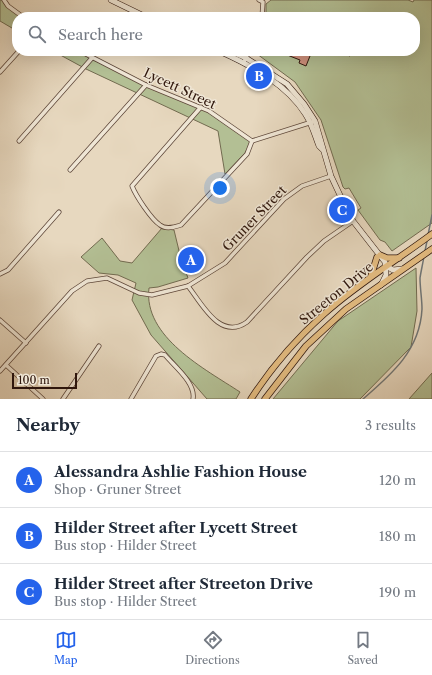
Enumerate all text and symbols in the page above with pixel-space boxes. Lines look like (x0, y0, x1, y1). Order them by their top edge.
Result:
search box (12, 12, 420, 56)
icon: search (26, 23, 48, 45)
text: Search here (58, 25, 143, 44)
pin: B (246, 61, 272, 91)
street label: Lycett Street (141, 64, 219, 112)
your location (210, 178, 230, 198)
street label: Gruner Street (219, 182, 290, 254)
pin: C (329, 195, 355, 225)
pin: A (178, 245, 204, 275)
street label: Streeton Drive (296, 258, 376, 328)
scale bar (12, 371, 77, 390)
text: 100 m (18, 373, 50, 387)
text: Nearby (16, 415, 80, 435)
text: 3 results (365, 417, 416, 433)
text: Alessandra Ashlie Fashion House (54, 462, 307, 481)
text: A (24, 472, 34, 488)
text: 120 m (379, 472, 416, 488)
text: Shop · Gruner Street (54, 481, 181, 497)
text: Hilder Street after Lycett Street (54, 518, 297, 537)
text: B (24, 528, 34, 544)
text: 180 m (379, 528, 416, 544)
text: Bus stop · Hilder Street (54, 537, 197, 553)
text: Hilder Street after Streeton Drive (54, 574, 313, 593)
text: C (24, 584, 34, 600)
text: 190 m (379, 584, 416, 600)
text: Bus stop · Hilder Street (54, 593, 197, 609)
tab: Map (54, 629, 78, 667)
tab: Directions (185, 629, 240, 667)
tab: Saved (348, 629, 378, 667)

